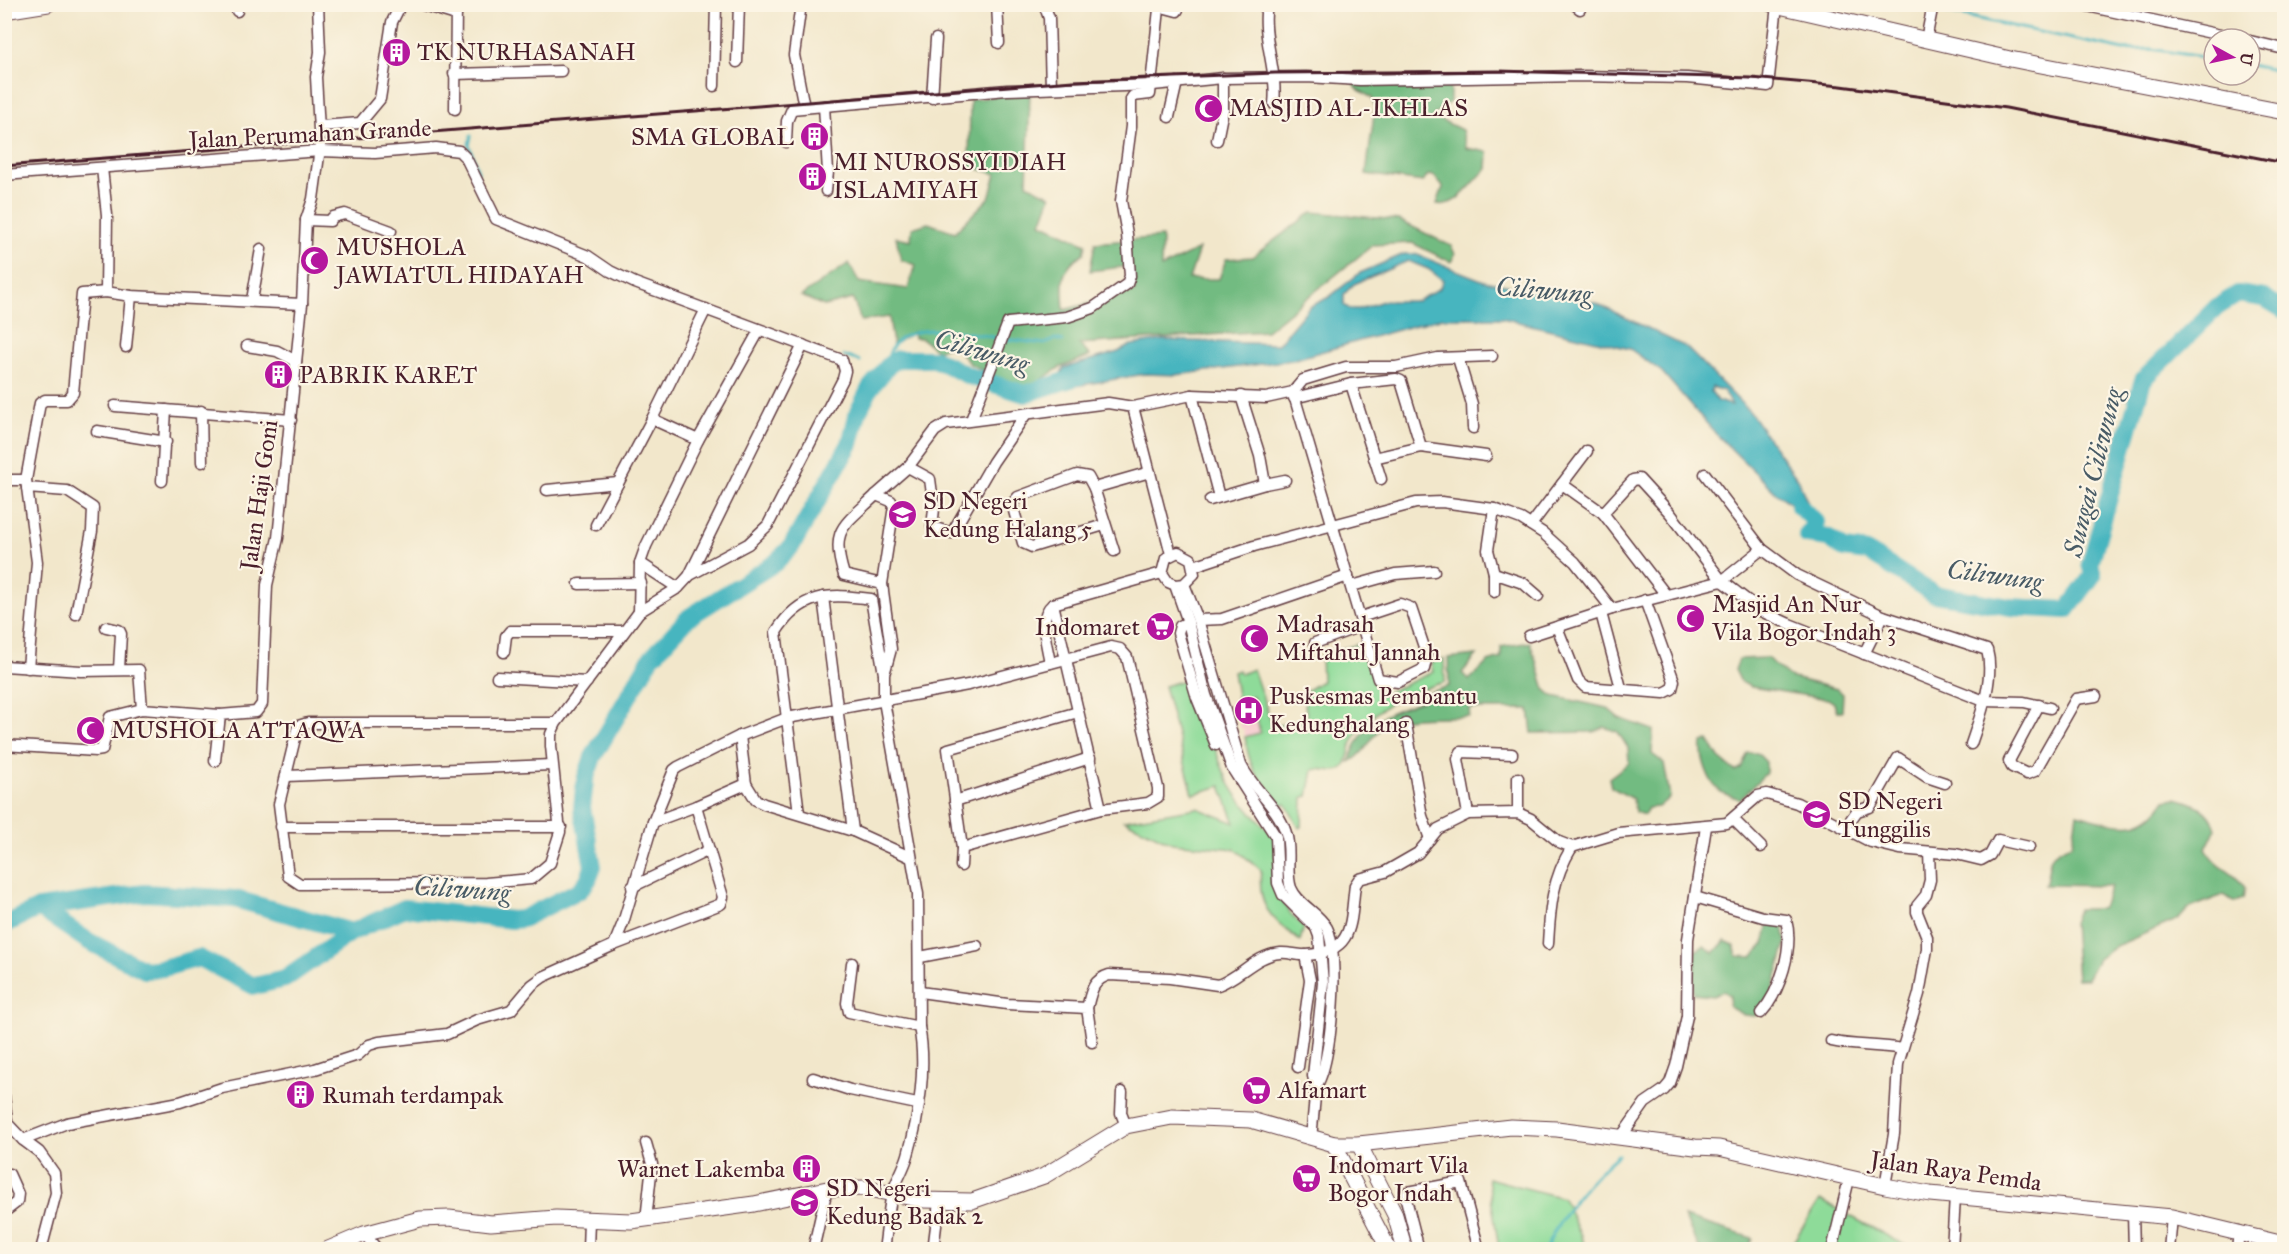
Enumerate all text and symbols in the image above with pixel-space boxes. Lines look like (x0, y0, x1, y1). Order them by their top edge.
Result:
north arrow (2202, 27, 2262, 87)
building icon: TK NURHASANAH (380, 36, 412, 68)
place label: TK NURHASANAH (417, 37, 636, 67)
text: U (2236, 51, 2257, 67)
mosque icon: MASJID AL-IKHLAS (1192, 92, 1224, 124)
place label: MASJID AL-IKHLAS (1229, 93, 1468, 123)
street label: Jalan Perumahan Grande (185, 113, 432, 155)
building icon: SMA GLOBAL (799, 121, 831, 153)
place label: SMA GLOBAL (631, 122, 794, 152)
place label: MI NUROSSYIDIAH ISLAMIYAH (833, 147, 1066, 205)
building icon: MI NUROSSYIDIAH ISLAMIYAH (796, 160, 828, 192)
place label: MUSHOLA JAWIATUL HIDAYAH (333, 232, 584, 290)
mosque icon: MUSHOLA JAWIATUL HIDAYAH (299, 245, 331, 277)
water label: Ciliwung (1495, 270, 1596, 310)
water label: Ciliwung (931, 322, 1035, 380)
building icon: PABRIK KARET (262, 359, 294, 391)
place label: PABRIK KARET (299, 360, 477, 390)
water label: Sungai Ciliwung (2056, 382, 2130, 561)
street label: Jalan Haji Goni (233, 417, 284, 575)
place label: SD Negeri Kedung Halang 5 (923, 486, 1092, 544)
school or university icon: SD Negeri Kedung Halang 5 (886, 499, 918, 531)
water label: Ciliwung (1945, 552, 2047, 598)
place label: Masjid An Nur Vila Bogor Indah 3 (1711, 589, 1896, 647)
mosque icon: Masjid An Nur Vila Bogor Indah 3 (1675, 602, 1707, 634)
place label: Madrasah Miftahul Jannah (1276, 609, 1440, 667)
supermarket icon: Indomaret (1145, 611, 1177, 643)
place label: Indomaret (1035, 612, 1141, 642)
mosque icon: Madrasah Miftahul Jannah (1239, 622, 1271, 654)
place label: Puskesmas Pembantu Kedunghalang (1269, 681, 1477, 739)
hospital icon: Puskesmas Pembantu Kedunghalang (1232, 694, 1264, 726)
mosque icon: MUSHOLA ATTAQWA (74, 714, 106, 746)
place label: MUSHOLA ATTAQWA (111, 715, 365, 745)
place label: SD Negeri Tunggilis (1838, 786, 1943, 844)
school or university icon: SD Negeri Tunggilis (1801, 799, 1833, 831)
water label: Ciliwung (413, 870, 513, 908)
supermarket icon: Alfamart (1241, 1074, 1273, 1106)
place label: Alfamart (1277, 1075, 1367, 1105)
building icon: Rumah terdampak (285, 1079, 317, 1111)
place label: Rumah terdampak (322, 1080, 504, 1110)
street label: Jalan Raya Pemda (1865, 1144, 2044, 1198)
place label: Indomart Vila Bogor Indah (1328, 1150, 1469, 1208)
building icon: Warnet Lakemba (790, 1153, 822, 1185)
place label: Warnet Lakemba (617, 1154, 786, 1184)
supermarket icon: Indomart Vila Bogor Indah (1291, 1163, 1323, 1195)
place label: SD Negeri Kedung Badak 2 (826, 1173, 983, 1231)
school or university icon: SD Negeri Kedung Badak 2 (789, 1186, 821, 1218)

